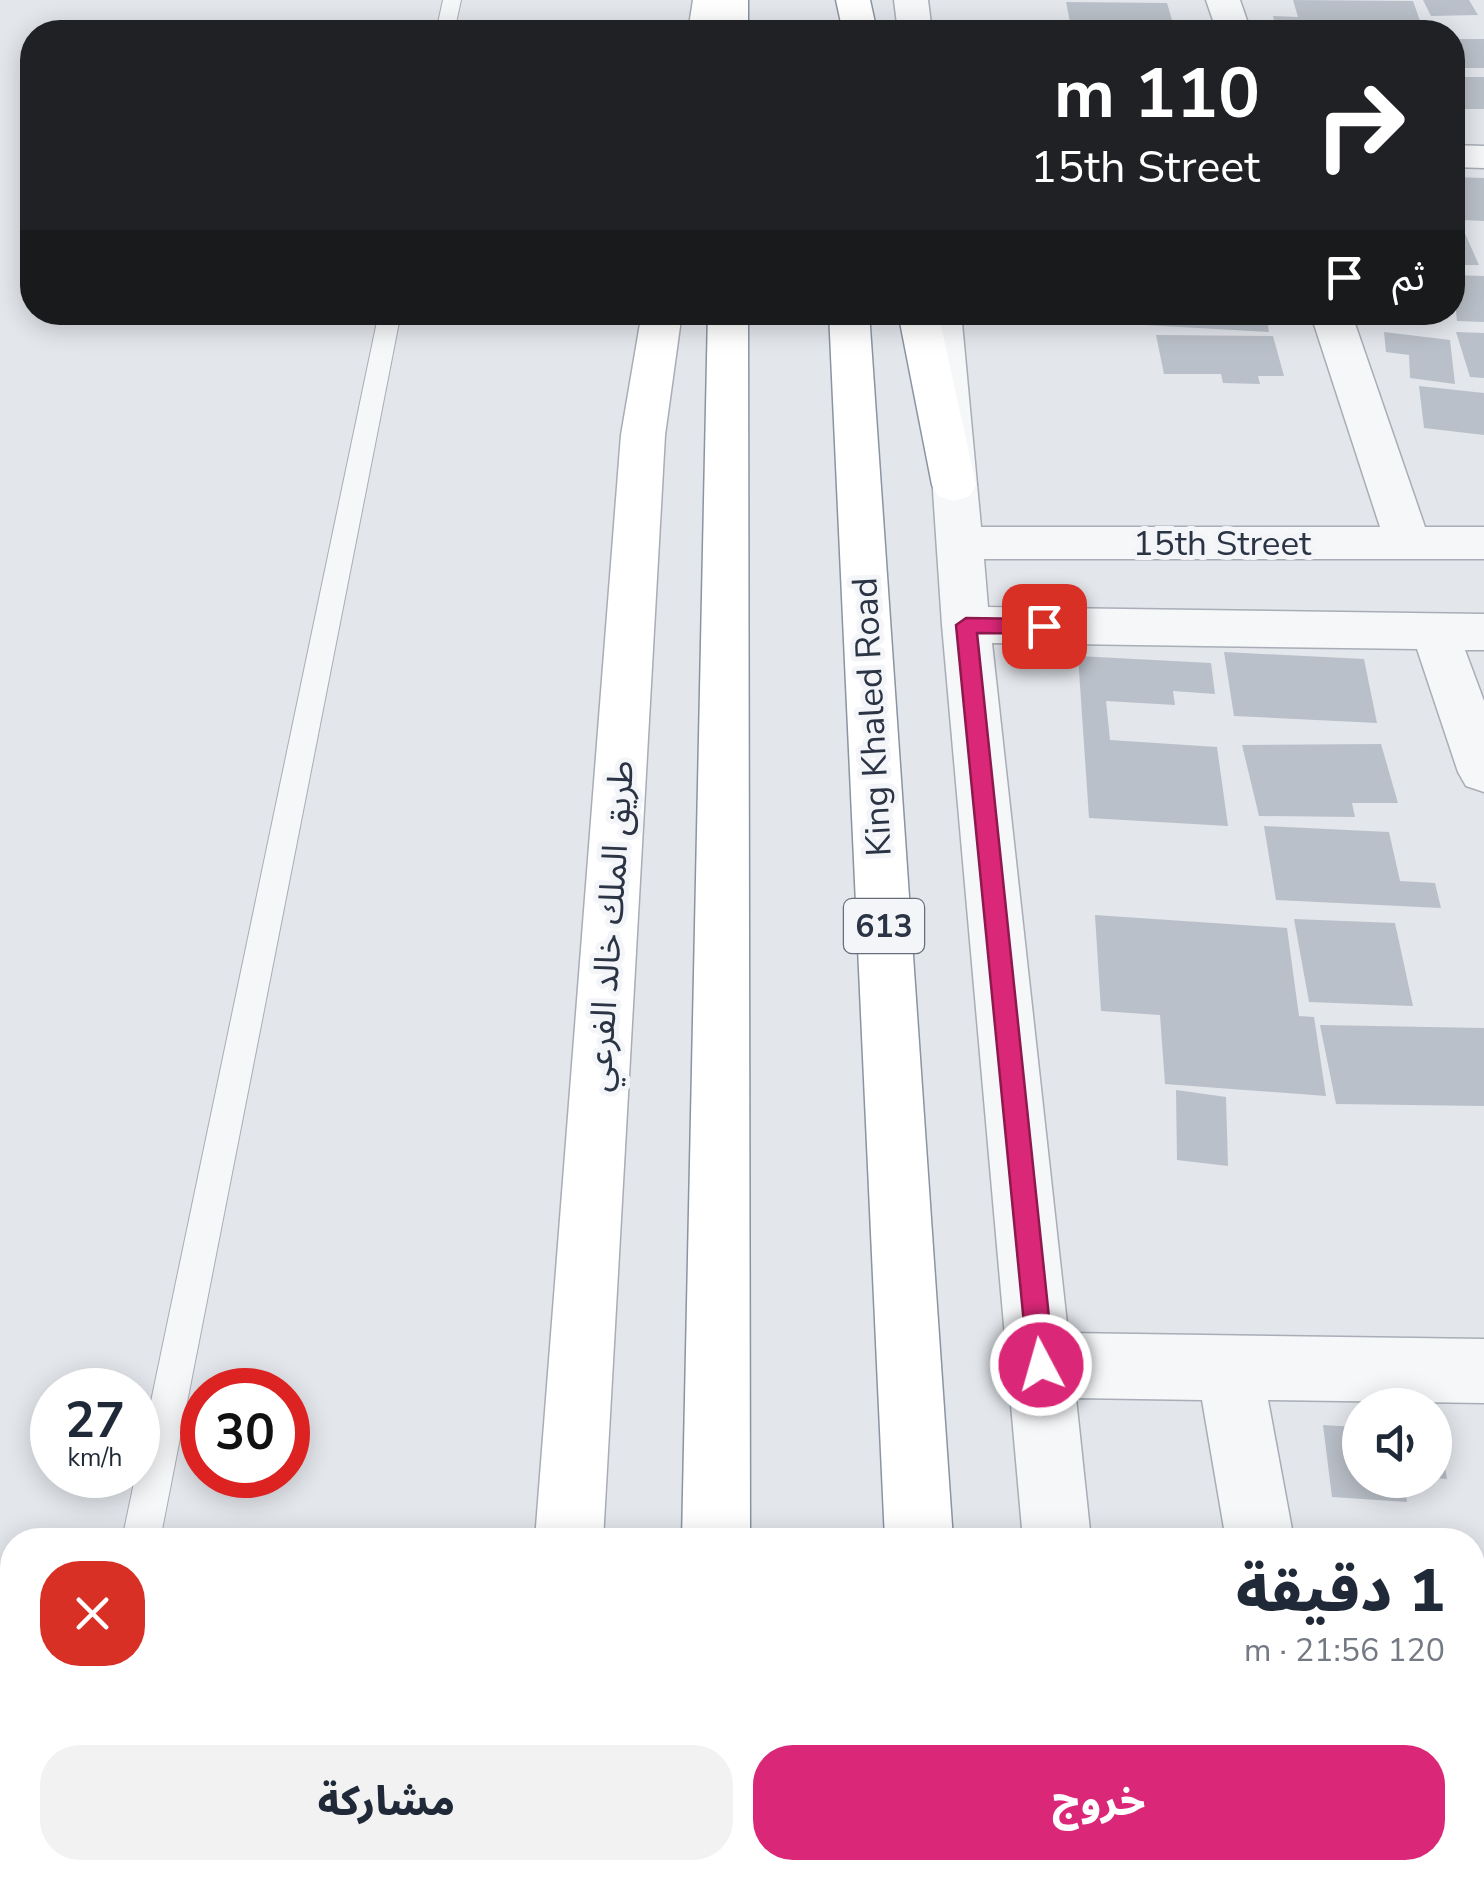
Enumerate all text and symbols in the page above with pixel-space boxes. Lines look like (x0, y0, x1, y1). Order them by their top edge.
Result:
text: 110 m (1054, 46, 1260, 142)
icon: right (1295, 60, 1425, 190)
text: 15th Street (1030, 137, 1260, 198)
icon: arrive (1317, 250, 1372, 305)
text: ثم (1392, 252, 1425, 303)
street label: 15th Street (1133, 520, 1312, 567)
street label: King Khaled Road (841, 576, 903, 858)
pin (1002, 584, 1087, 669)
icon: arrive (1017, 599, 1072, 654)
street label: طريق الملك خالد الفرعي (575, 759, 648, 1094)
road number: 613 (844, 899, 924, 953)
position arrow (989, 1313, 1093, 1417)
speed limit sign: 30 (180, 1368, 310, 1498)
text: 27 (65, 1386, 125, 1455)
map controls (1342, 1388, 1452, 1498)
button: sound (1342, 1388, 1452, 1498)
text: km/h (67, 1441, 123, 1475)
text: 1 دقيقة (1236, 1550, 1445, 1632)
button: close (40, 1561, 145, 1666)
text: 120 m · 21:56 (1244, 1629, 1445, 1672)
button: مشاركة (40, 1745, 733, 1860)
button: خروج (753, 1745, 1445, 1860)

